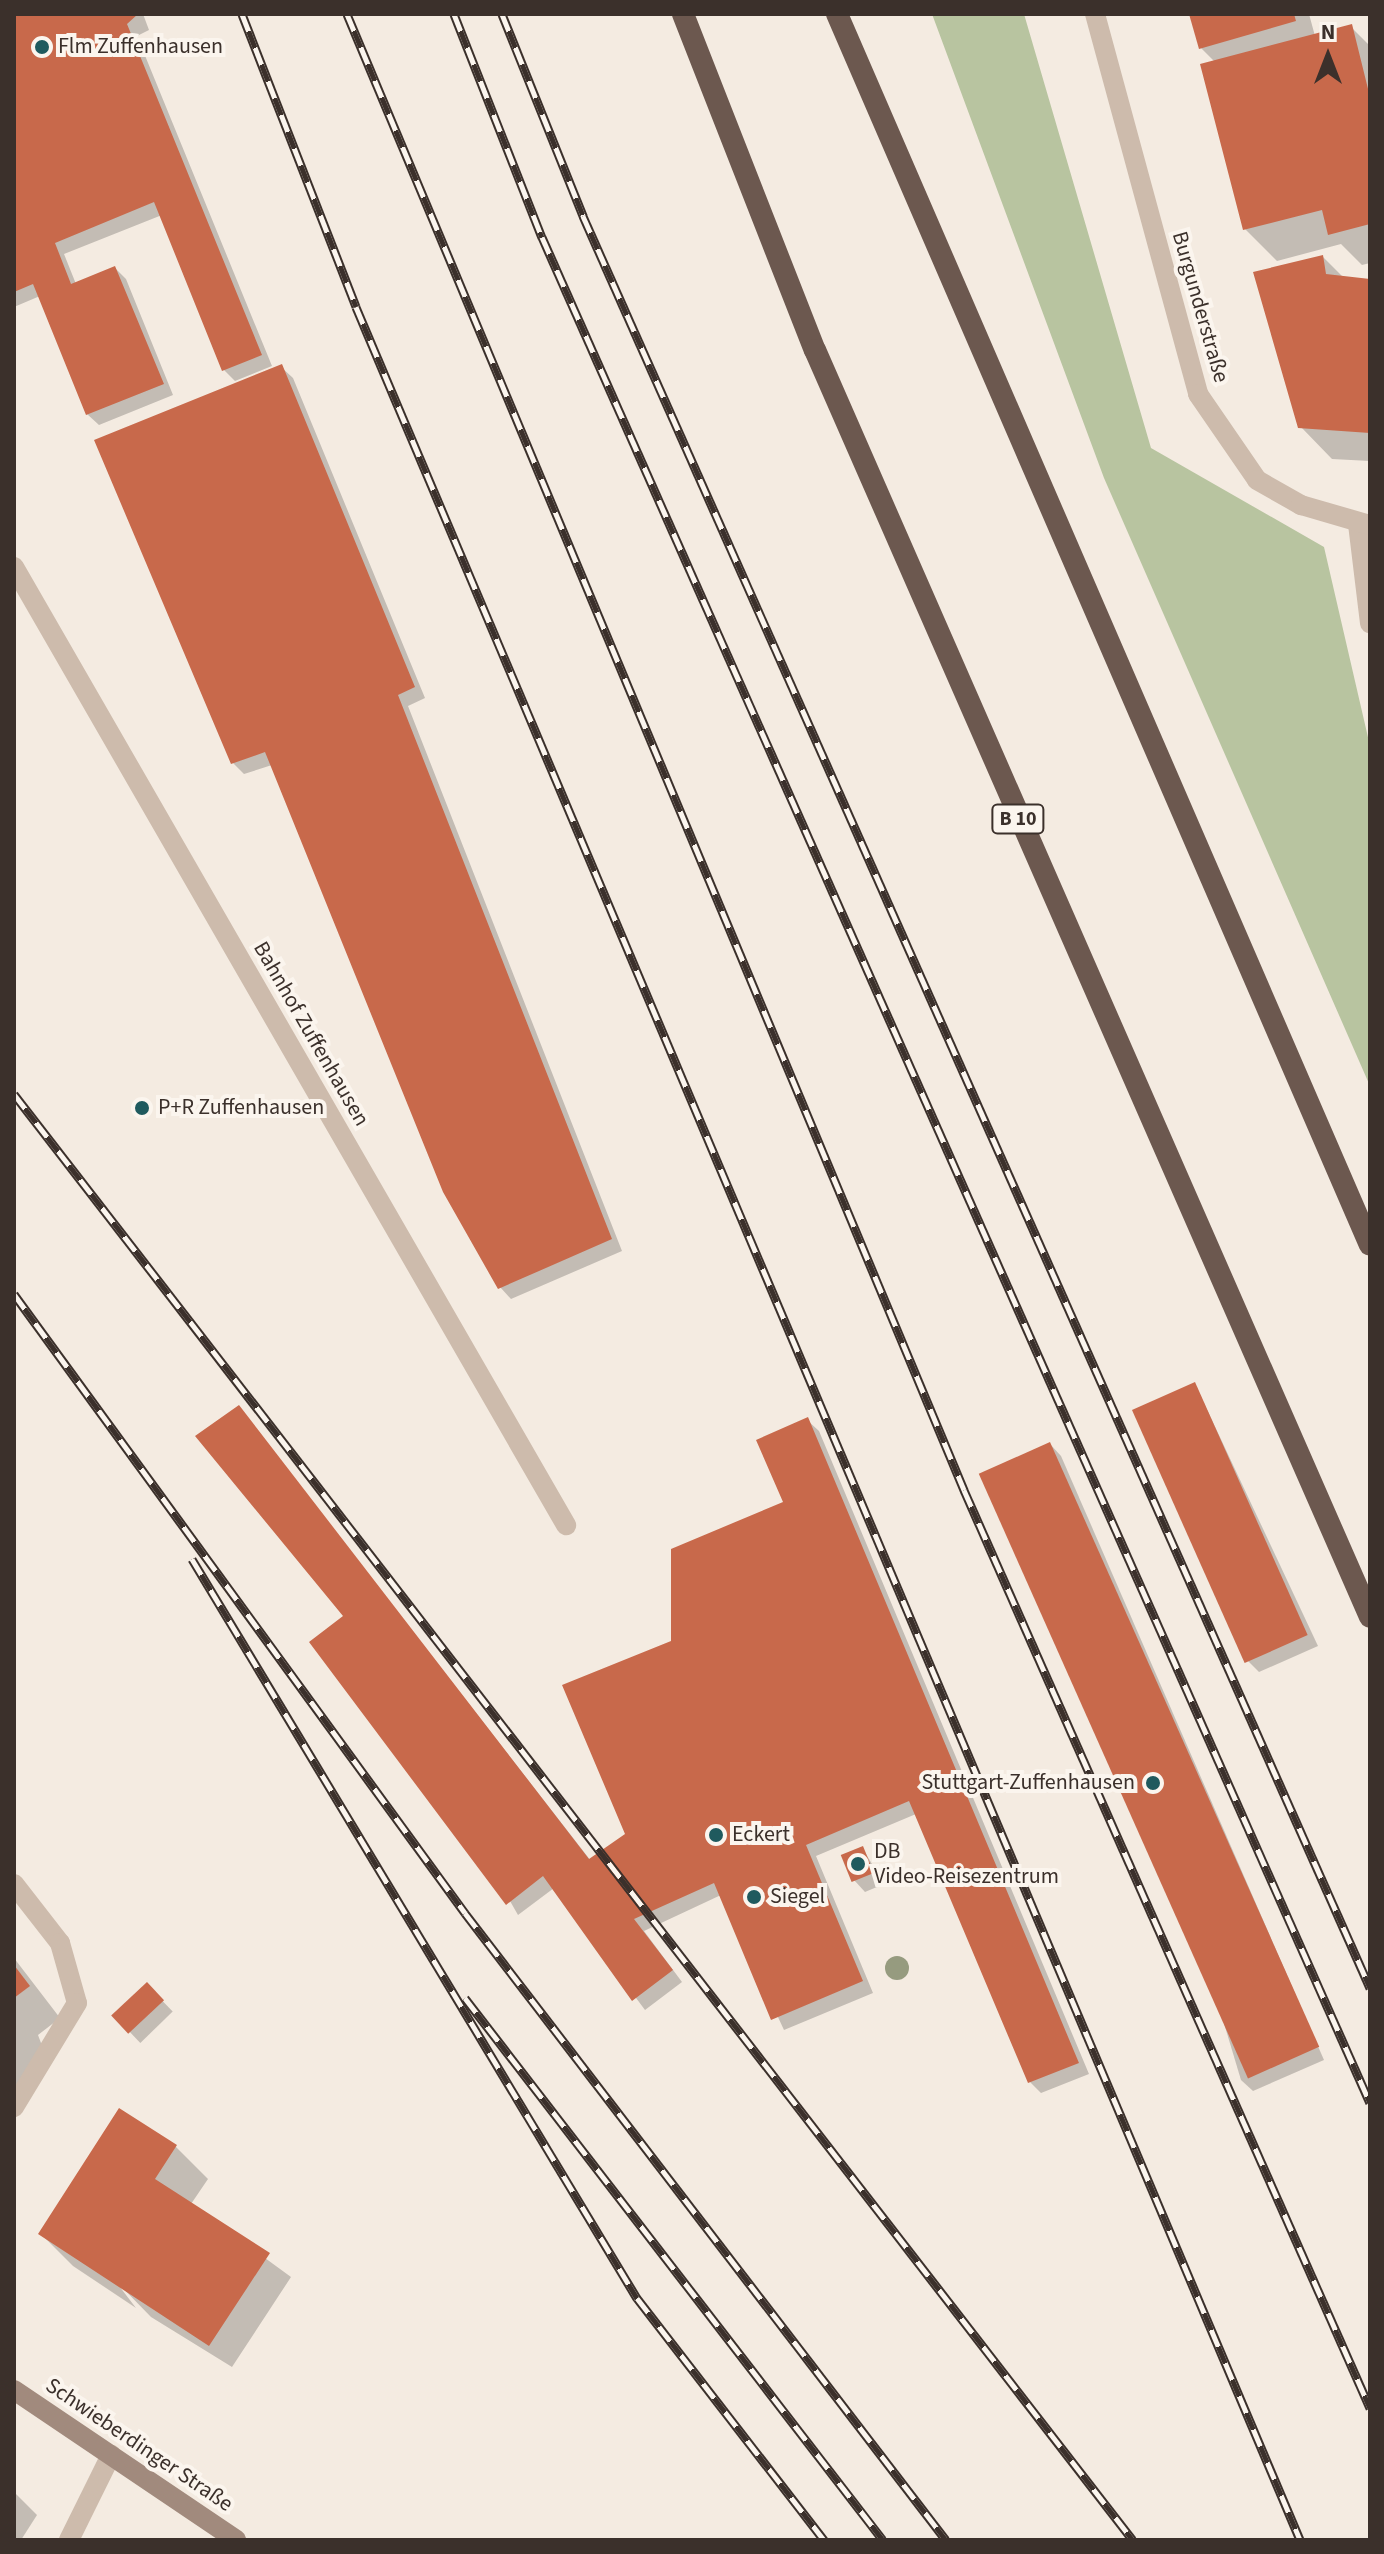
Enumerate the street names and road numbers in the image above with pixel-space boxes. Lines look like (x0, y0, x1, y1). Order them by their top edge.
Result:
street label: Burgunderstraße (1166, 228, 1234, 386)
road number: B 10 (990, 803, 1046, 835)
street label: Bahnhof Zuffenhausen (247, 937, 375, 1131)
street label: Schwieberdinger Straße (40, 2372, 238, 2518)

